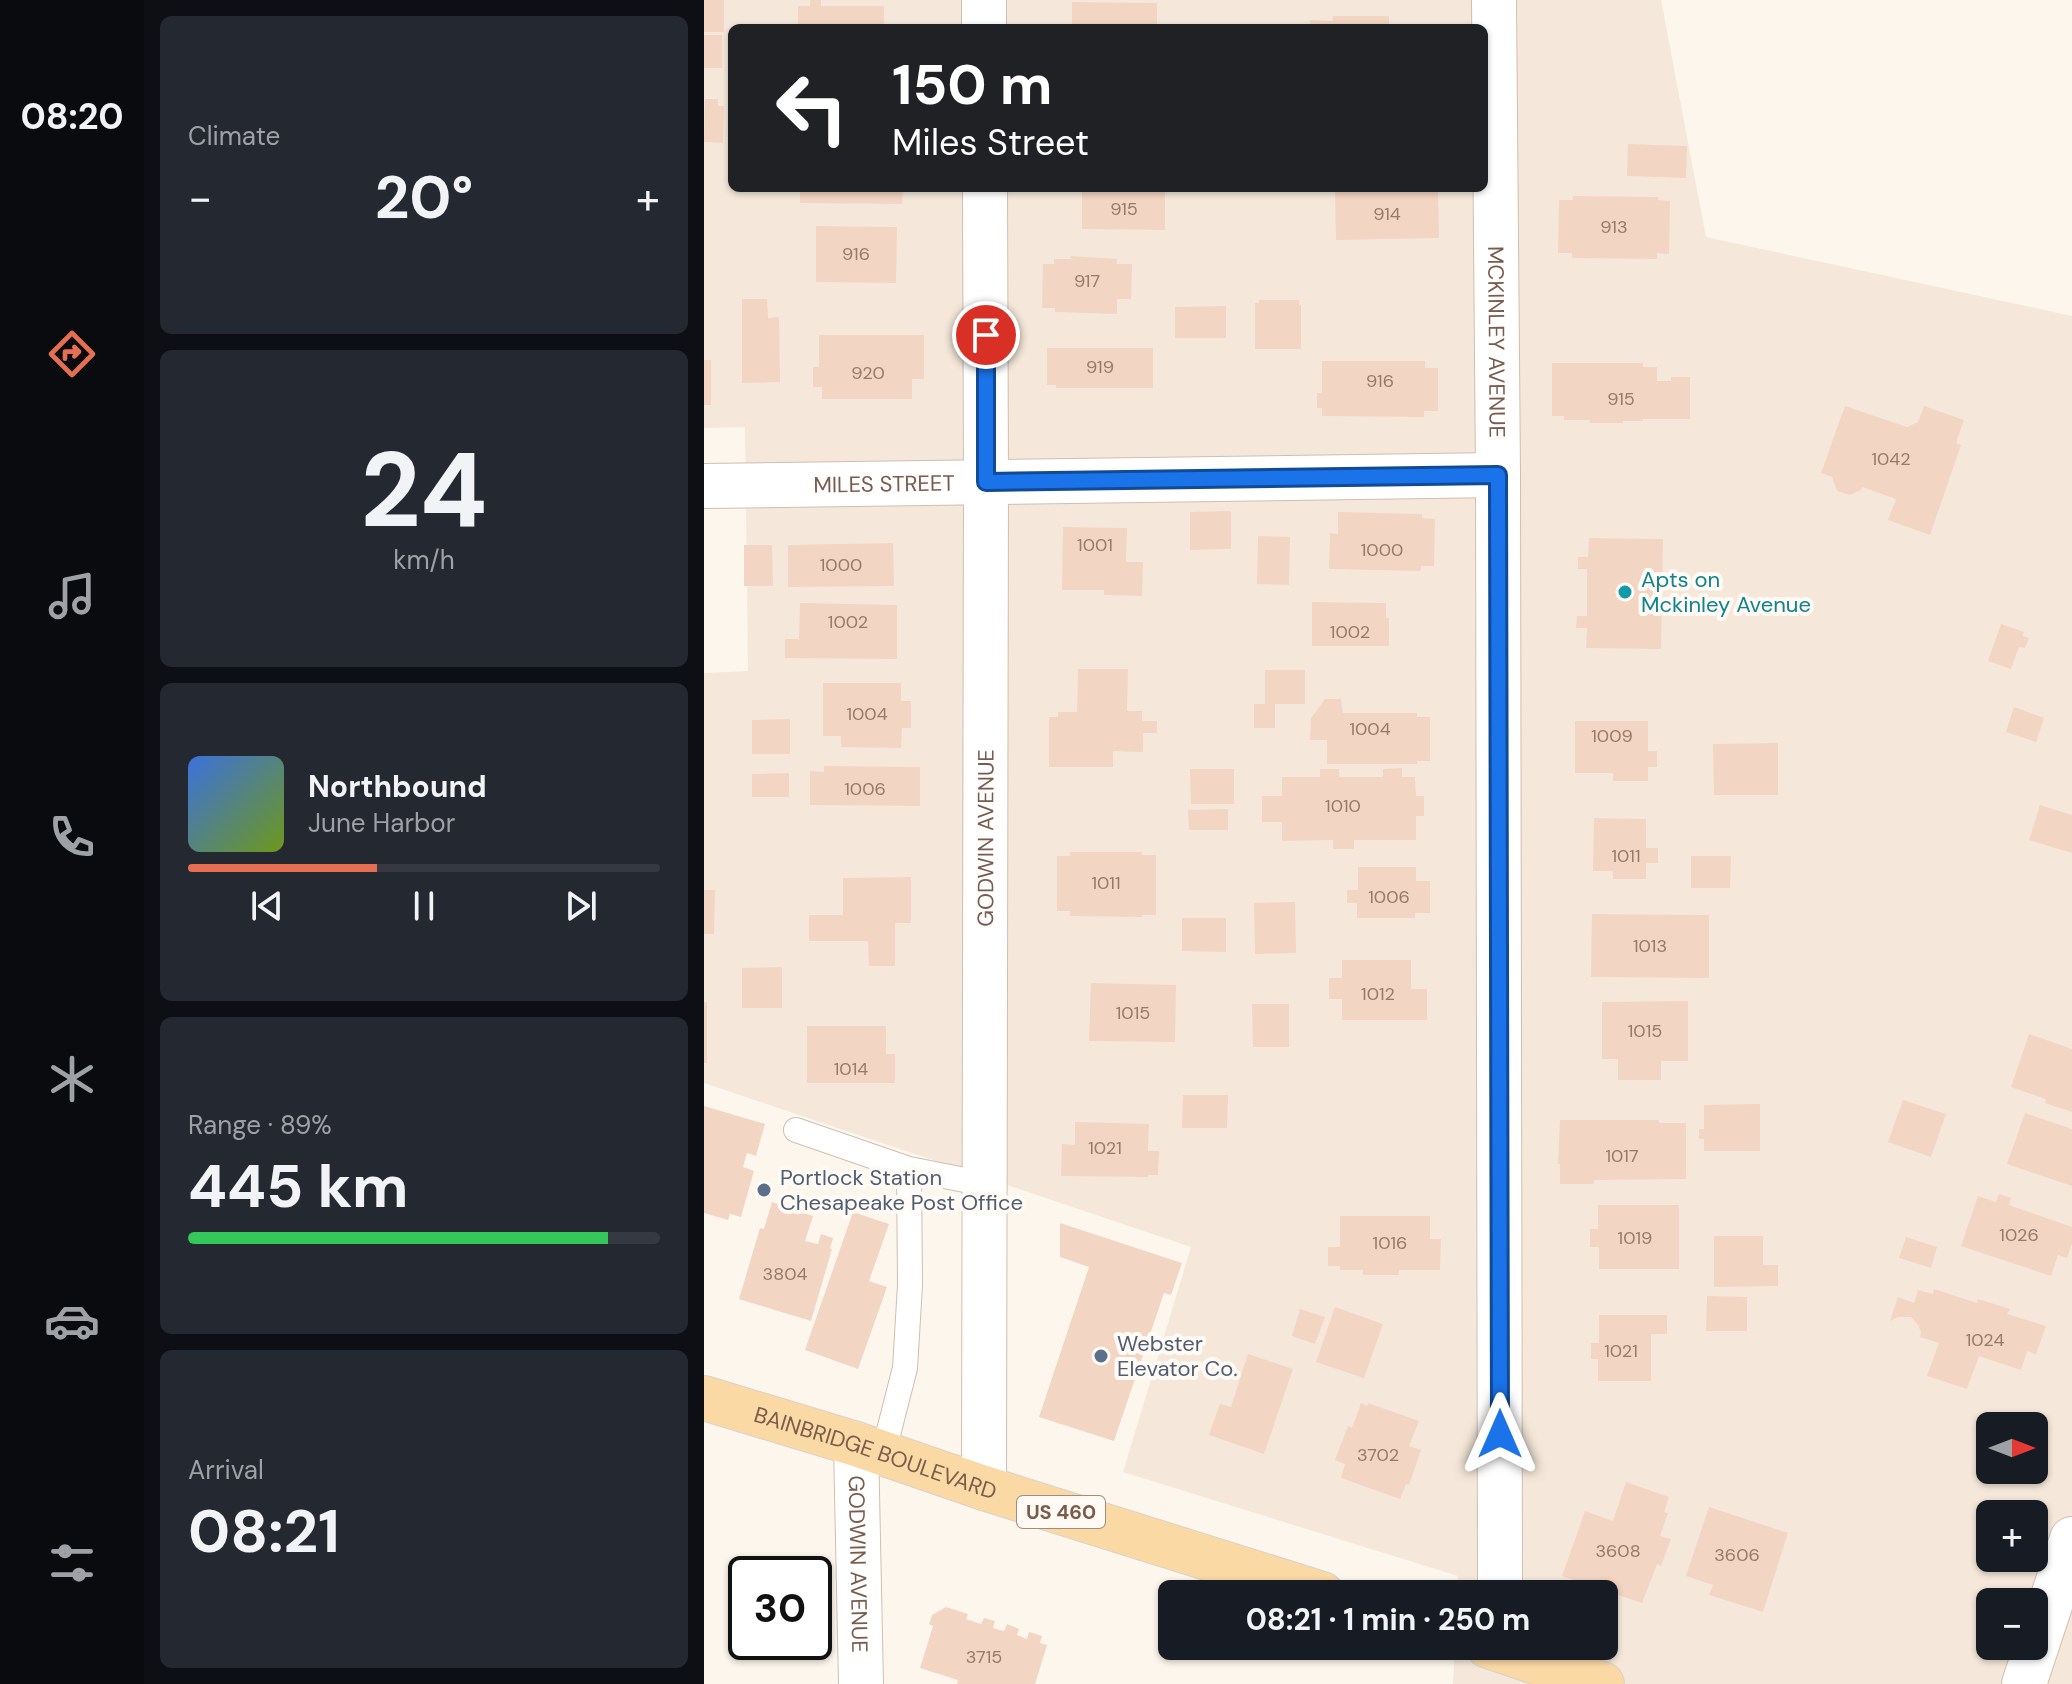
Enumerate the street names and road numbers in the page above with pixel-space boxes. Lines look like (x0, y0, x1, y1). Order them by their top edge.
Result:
street label: MCKINLEY AVENUE (1482, 246, 1512, 438)
street label: MILES STREET (813, 468, 955, 499)
street label: GODWIN AVENUE (971, 749, 1000, 927)
street label: BAINBRIDGE BOULEVARD (751, 1399, 1001, 1506)
street label: GODWIN AVENUE (842, 1475, 875, 1653)
road number: US 460 (1017, 1496, 1105, 1528)

